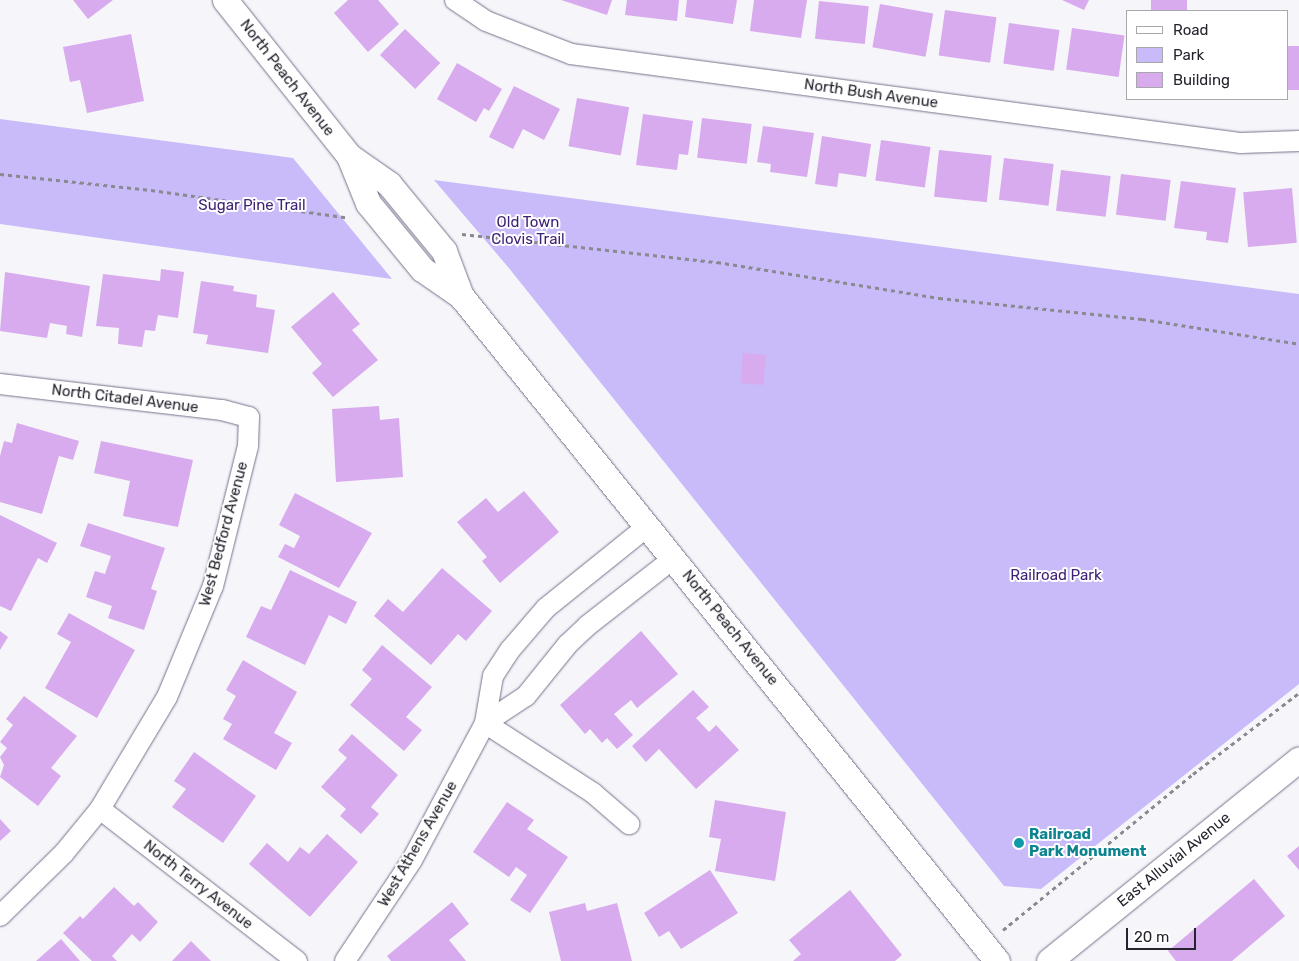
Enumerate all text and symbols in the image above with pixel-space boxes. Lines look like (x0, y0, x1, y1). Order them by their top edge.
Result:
legend (1126, 10, 1289, 100)
street label: North Peach Avenue (236, 16, 338, 140)
text: Road (1173, 21, 1209, 39)
text: Park (1173, 46, 1204, 64)
text: Building (1173, 71, 1230, 89)
street label: North Bush Avenue (803, 76, 939, 112)
park label: Sugar Pine Trail (198, 197, 306, 215)
park label: Old Town Clovis Trail (491, 213, 565, 248)
street label: North Citadel Avenue (50, 381, 200, 417)
street label: West Bedford Avenue (196, 459, 252, 609)
street label: North Peach Avenue (678, 567, 782, 689)
park label: Railroad Park (1010, 567, 1102, 585)
street label: West Athens Avenue (374, 777, 462, 911)
street label: East Alluvial Avenue (1114, 809, 1234, 911)
place label: Railroad Park Monument (1029, 825, 1147, 860)
street label: North Terry Avenue (139, 836, 257, 934)
marker: Railroad Park Monument (1013, 837, 1025, 849)
scale bar (1129, 918, 1199, 950)
text: 20 m (1134, 928, 1169, 946)

